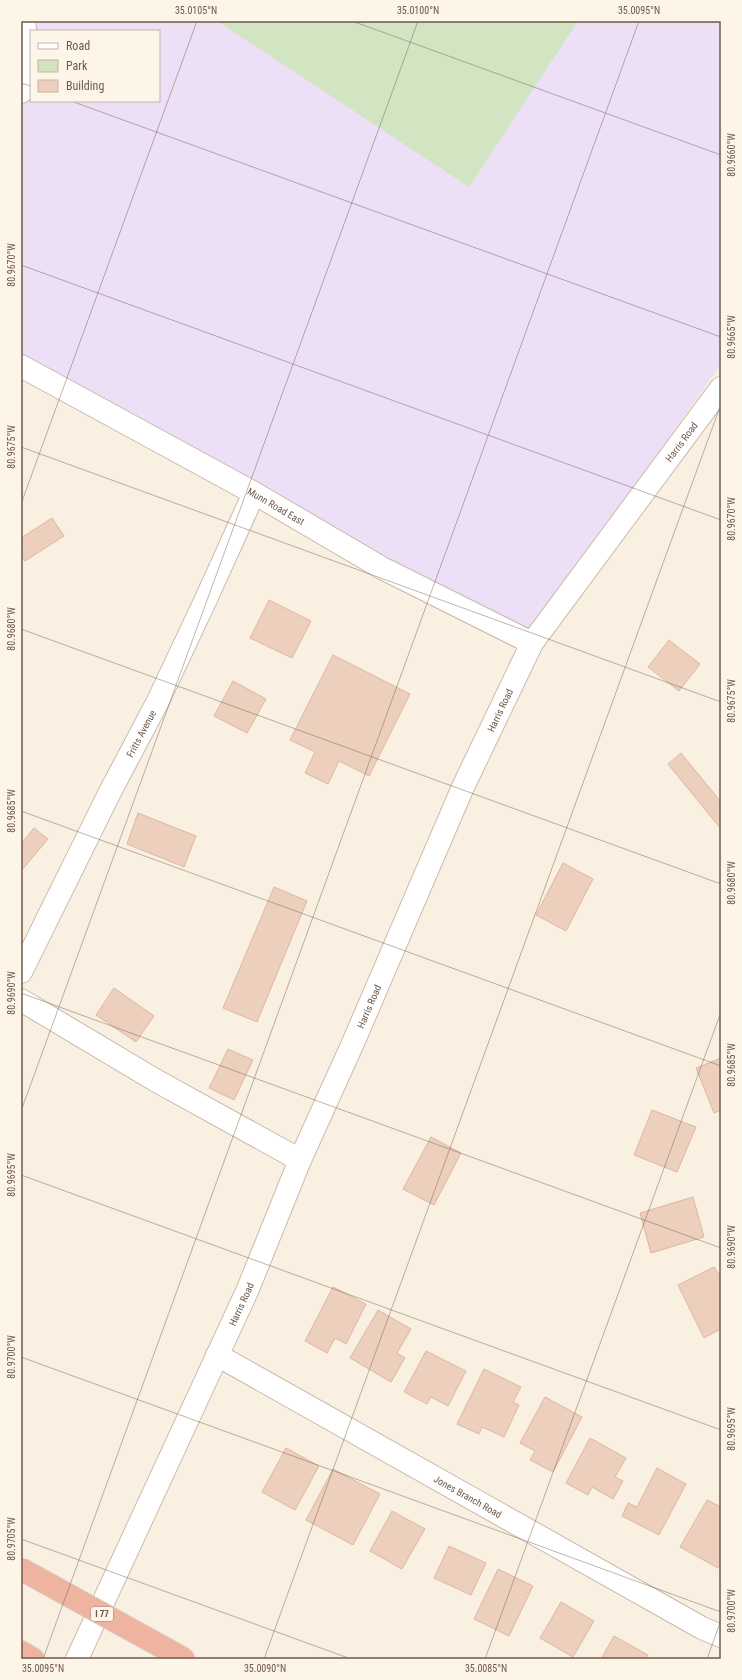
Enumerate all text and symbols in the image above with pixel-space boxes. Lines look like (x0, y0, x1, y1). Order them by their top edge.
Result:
text: 35.0105°N (175, 5, 217, 16)
text: 35.0100°N (397, 5, 439, 16)
text: 35.0095°N (618, 5, 660, 16)
legend (30, 30, 160, 102)
text: Road (66, 39, 90, 53)
text: Park (66, 59, 88, 73)
text: Building (66, 79, 104, 93)
text: 80.9660°W (726, 133, 737, 177)
text: 80.9670°W (6, 243, 17, 287)
text: 80.9665°W (726, 315, 737, 359)
street label: Harris Road (663, 420, 700, 464)
text: 80.9675°W (6, 425, 17, 469)
street label: Munn Road East (245, 486, 306, 527)
text: 80.9670°W (726, 497, 737, 541)
text: 80.9680°W (6, 607, 17, 651)
text: 80.9675°W (726, 679, 737, 723)
street label: Harris Road (485, 687, 515, 734)
street label: Fritts Avenue (124, 708, 158, 759)
text: 80.9685°W (6, 789, 17, 833)
text: 80.9680°W (726, 861, 737, 905)
text: 80.9690°W (6, 971, 17, 1015)
street label: Harris Road (355, 983, 383, 1030)
text: 80.9685°W (726, 1043, 737, 1087)
text: 80.9695°W (6, 1153, 17, 1197)
text: 80.9690°W (726, 1225, 737, 1269)
street label: Harris Road (227, 1281, 256, 1328)
text: 80.9700°W (6, 1335, 17, 1379)
text: 80.9695°W (726, 1407, 737, 1451)
street label: Jones Branch Road (432, 1473, 504, 1520)
text: 80.9705°W (6, 1517, 17, 1561)
text: 80.9700°W (726, 1589, 737, 1633)
road number: I 77 (91, 1607, 113, 1621)
text: 35.0095°N (22, 1663, 64, 1674)
text: 35.0090°N (244, 1663, 286, 1674)
text: 35.0085°N (465, 1663, 507, 1674)

